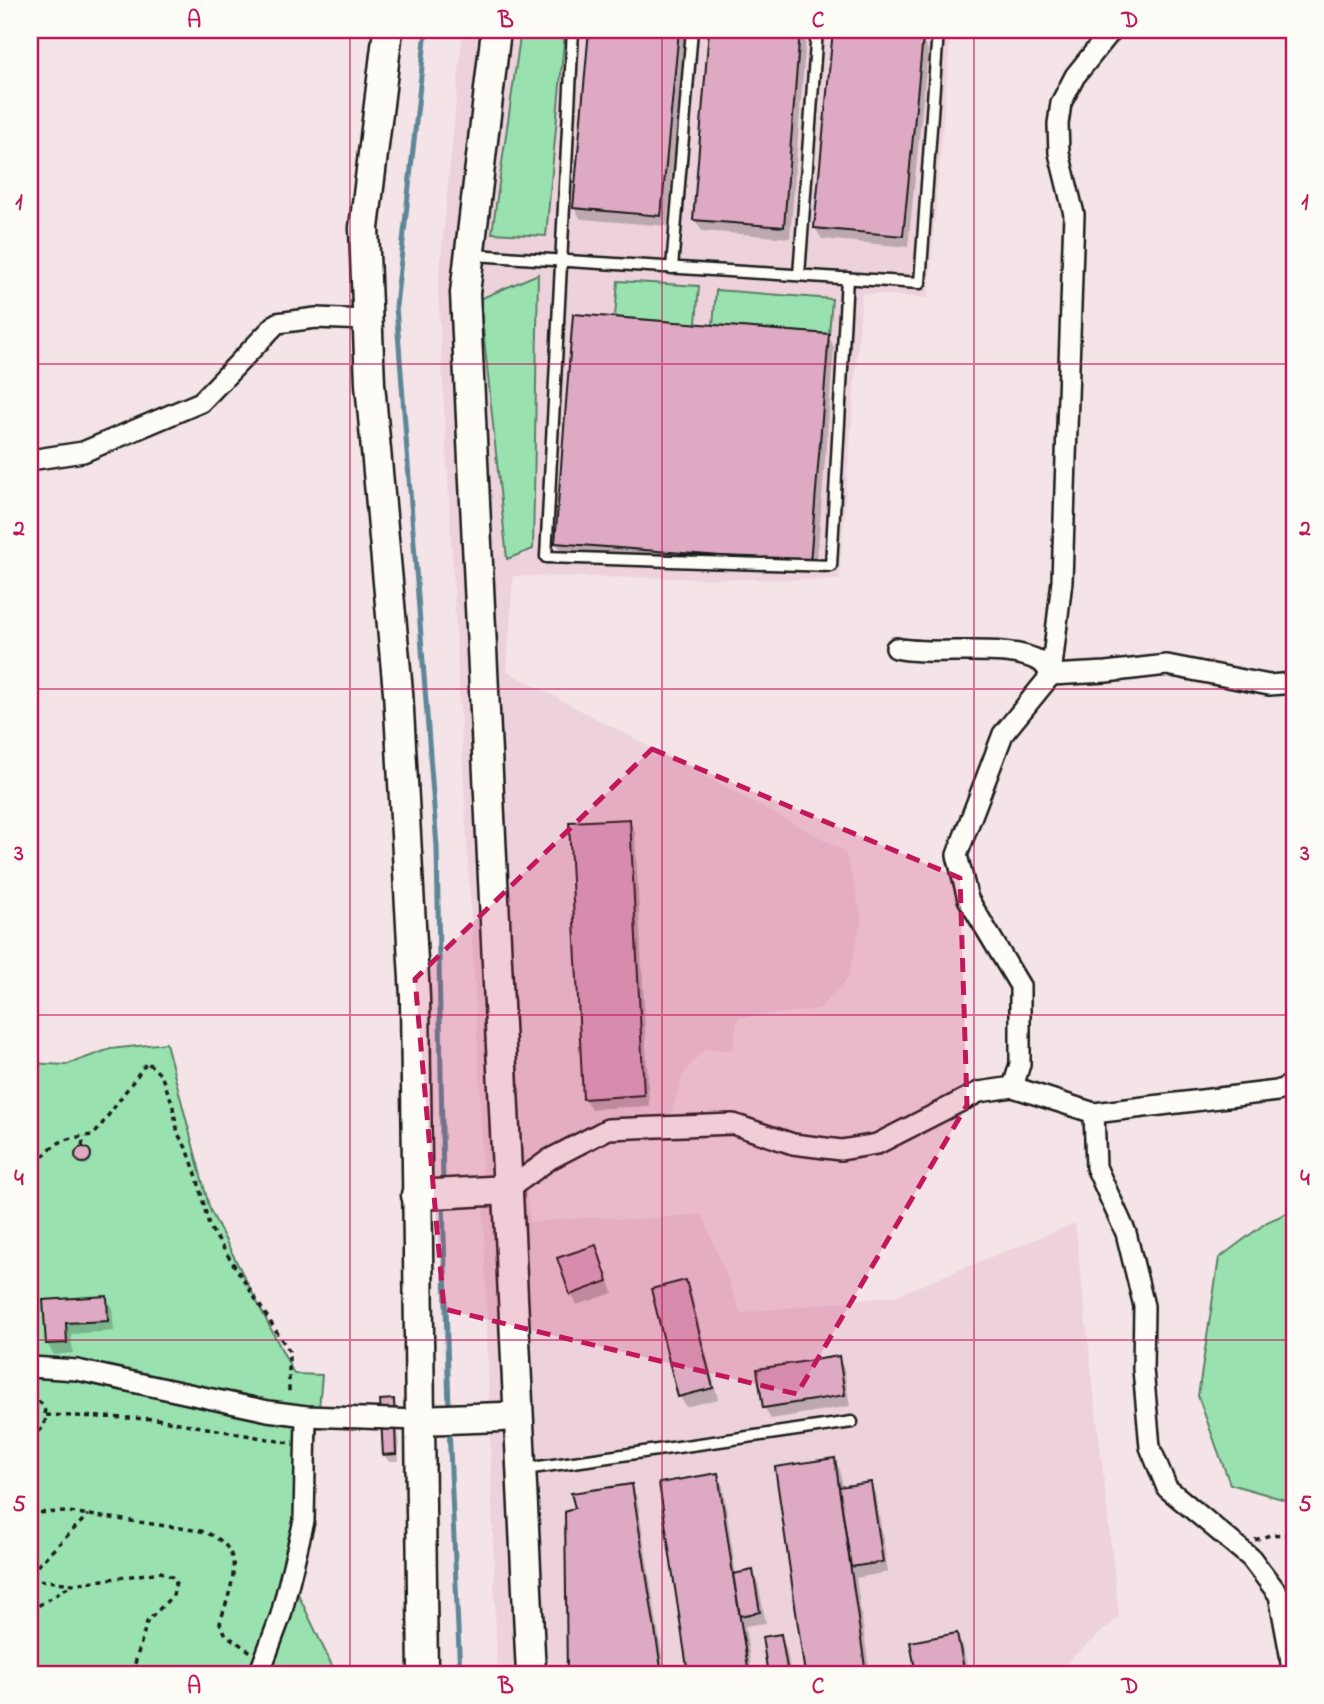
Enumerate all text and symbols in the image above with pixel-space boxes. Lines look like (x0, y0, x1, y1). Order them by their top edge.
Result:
text: A (187, 5, 201, 38)
text: B (497, 5, 514, 38)
text: C (812, 5, 825, 38)
text: D (1121, 5, 1138, 38)
text: 1 (15, 187, 23, 220)
text: 1 (1301, 187, 1309, 220)
text: 2 (12, 513, 25, 546)
text: 2 (1298, 513, 1311, 546)
text: 3 (13, 838, 24, 871)
text: 3 (1299, 838, 1310, 871)
text: 4 (14, 1163, 24, 1196)
text: 4 (1300, 1163, 1310, 1196)
text: 5 (12, 1489, 26, 1522)
text: 5 (1298, 1489, 1312, 1522)
text: A (187, 1671, 201, 1704)
text: B (497, 1671, 514, 1704)
text: C (812, 1671, 825, 1704)
text: D (1121, 1671, 1138, 1704)

